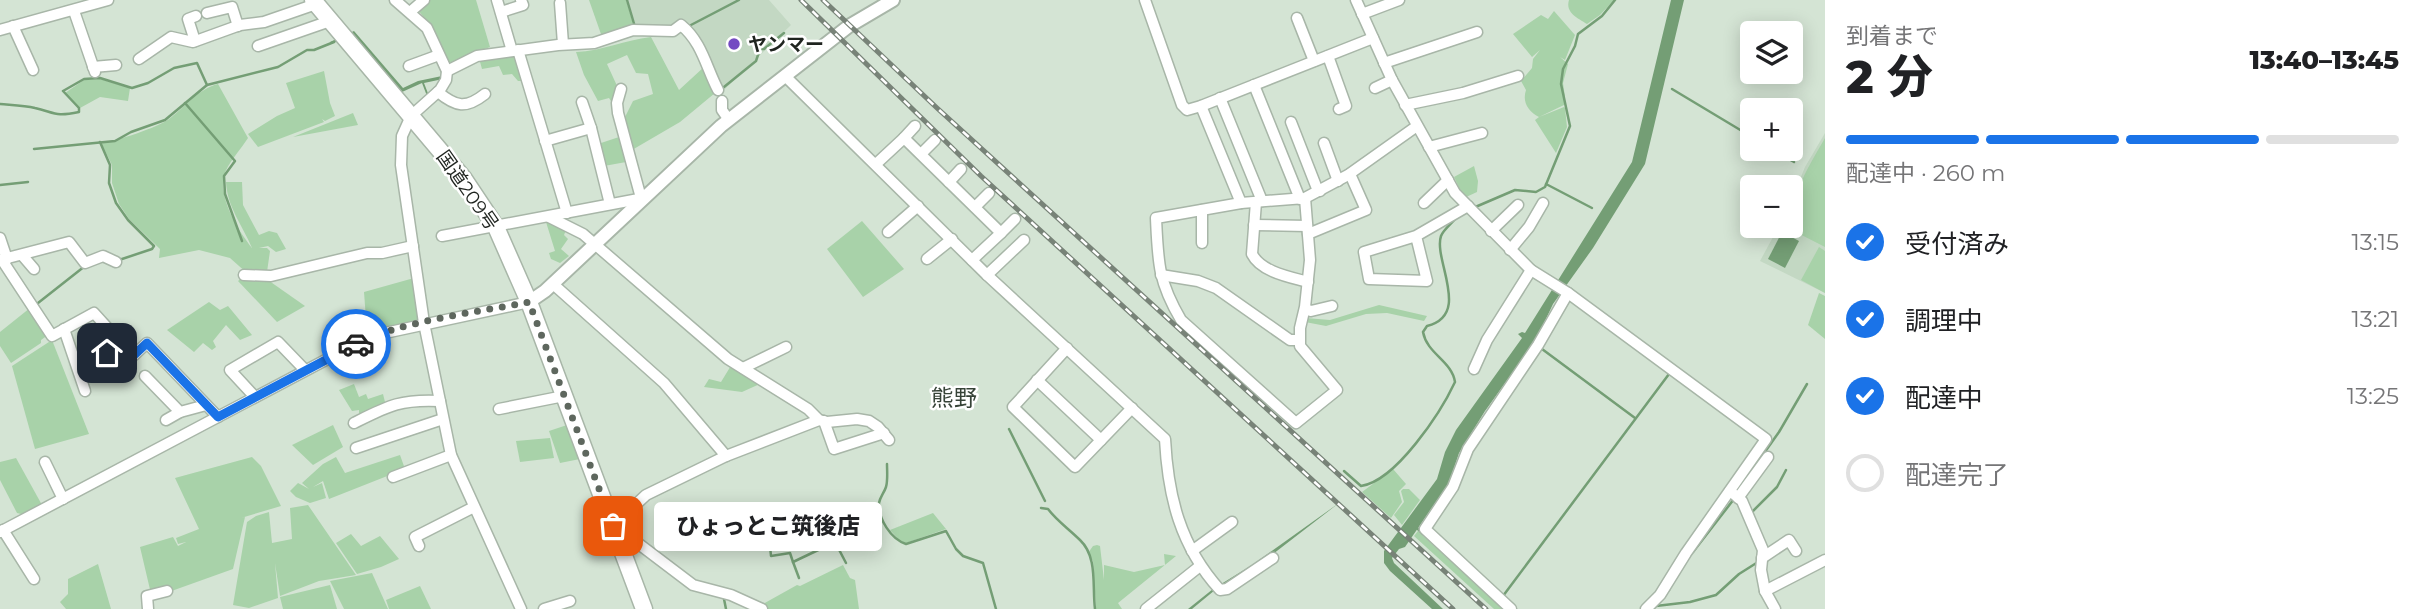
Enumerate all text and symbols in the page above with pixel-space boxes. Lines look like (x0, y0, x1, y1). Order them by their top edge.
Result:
map controls (1740, 21, 1803, 238)
button: layers (1740, 21, 1803, 84)
text: 到着まで (1846, 22, 1938, 50)
place label: ヤンマー (748, 33, 824, 56)
marker: ヤンマー (726, 36, 742, 52)
text: 13:40–13:45 (2249, 44, 2399, 76)
text: 2 分 (1846, 48, 1933, 105)
button: + (1740, 98, 1803, 161)
street label: 国道209号 (432, 146, 503, 235)
text: 配達中 · 260 m (1846, 159, 2006, 187)
button: − (1740, 175, 1803, 238)
icon: check (1846, 223, 1884, 261)
text: 受付済み (1905, 228, 2009, 260)
text: 13:15 (2352, 228, 2399, 256)
icon: check (1846, 300, 1884, 338)
text: 調理中 (1905, 305, 1983, 337)
text: 13:21 (2351, 305, 2399, 333)
courier (321, 309, 391, 379)
pin (77, 323, 137, 383)
icon: car (337, 325, 375, 363)
icon: home (88, 334, 126, 372)
icon: check (1846, 377, 1884, 415)
text: 配達中 (1905, 382, 1983, 414)
text: 13:25 (2347, 382, 2399, 410)
district label: 熊野 (931, 384, 977, 412)
text: 配達完了 (1905, 459, 2009, 491)
pin (583, 496, 643, 556)
callout: ひょっとこ筑後店 (655, 502, 882, 550)
icon: bag (594, 507, 632, 545)
text: ひょっとこ筑後店 (676, 512, 860, 540)

